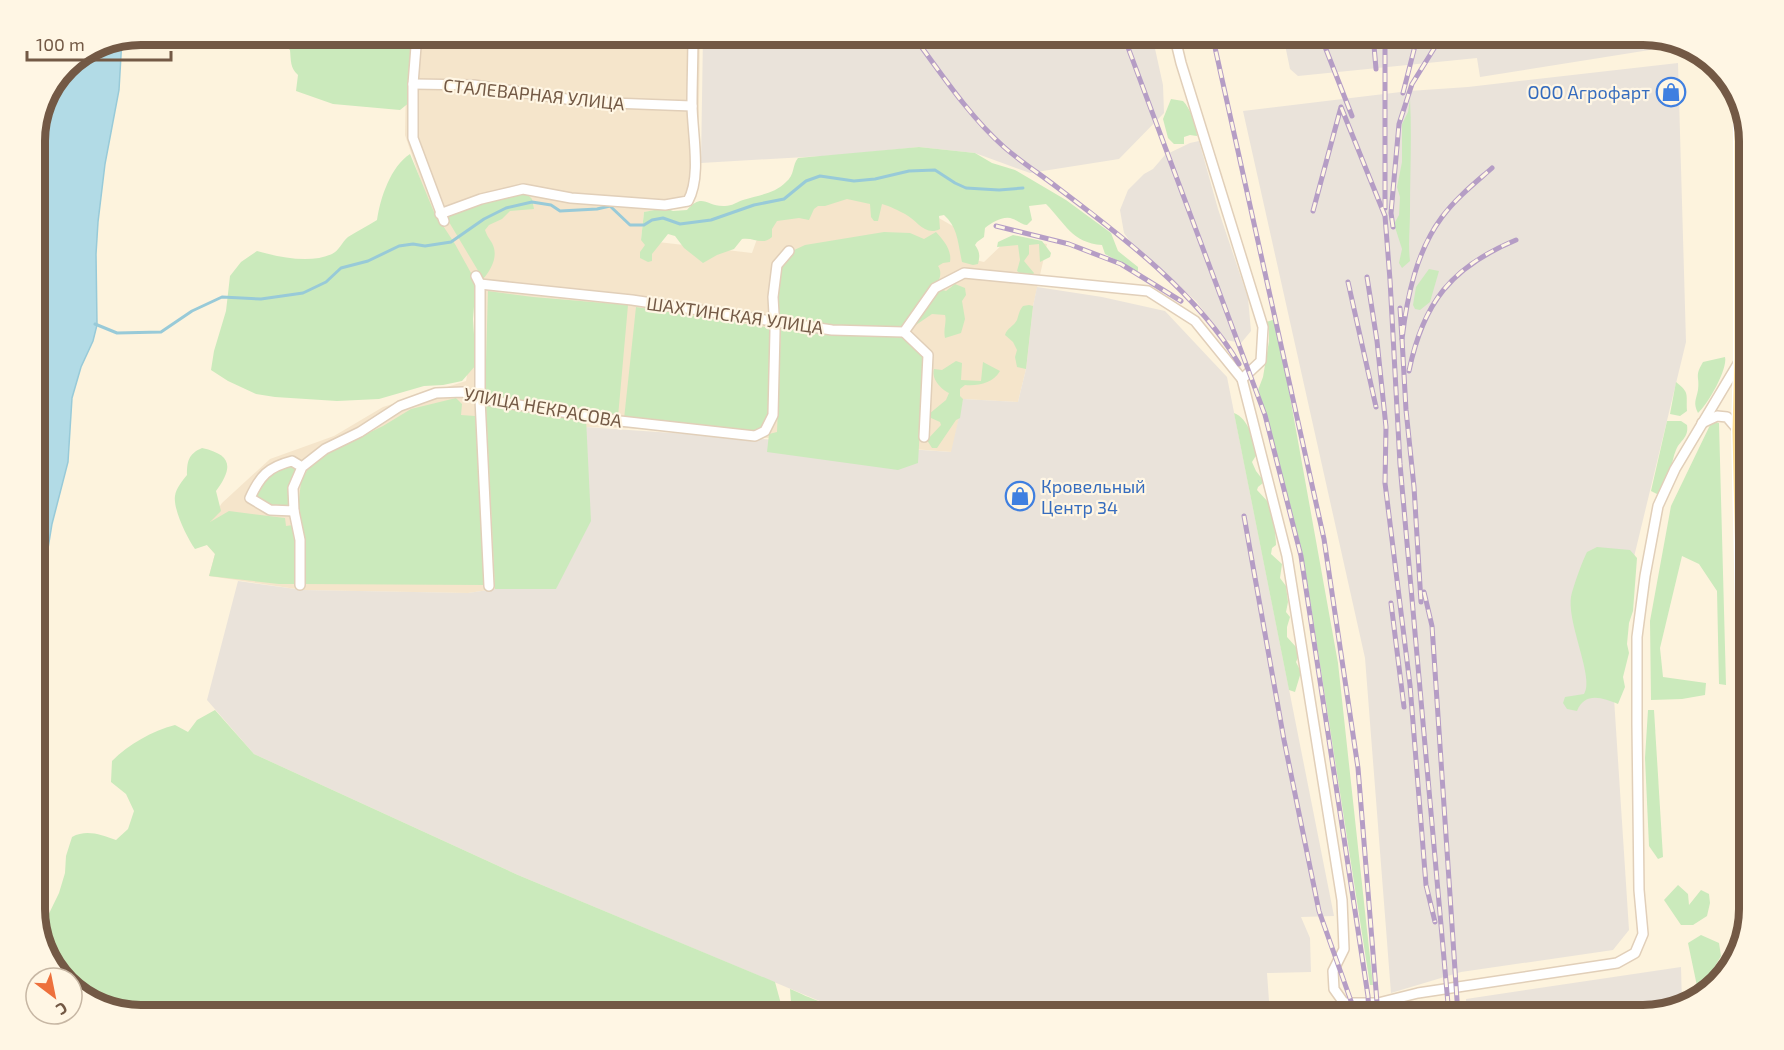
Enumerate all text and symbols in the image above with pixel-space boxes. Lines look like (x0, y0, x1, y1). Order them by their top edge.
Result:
scale bar (27, 24, 171, 62)
text: 100 m (36, 33, 85, 55)
street label: СТАЛЕВАРНАЯ УЛИЦА (442, 74, 626, 115)
shop icon: ООО Агрофарт (1655, 76, 1687, 108)
place label: ООО Агрофарт (1527, 81, 1650, 103)
street label: ШАХТИНСКАЯ УЛИЦА (645, 292, 826, 338)
street label: УЛИЦА НЕКРАСОВА (462, 382, 625, 432)
place label: Кровельный Центр 34 (1041, 475, 1146, 518)
shop icon: Кровельный Центр 34 (1004, 480, 1036, 512)
north arrow (24, 966, 84, 1026)
text: С (53, 999, 71, 1020)

